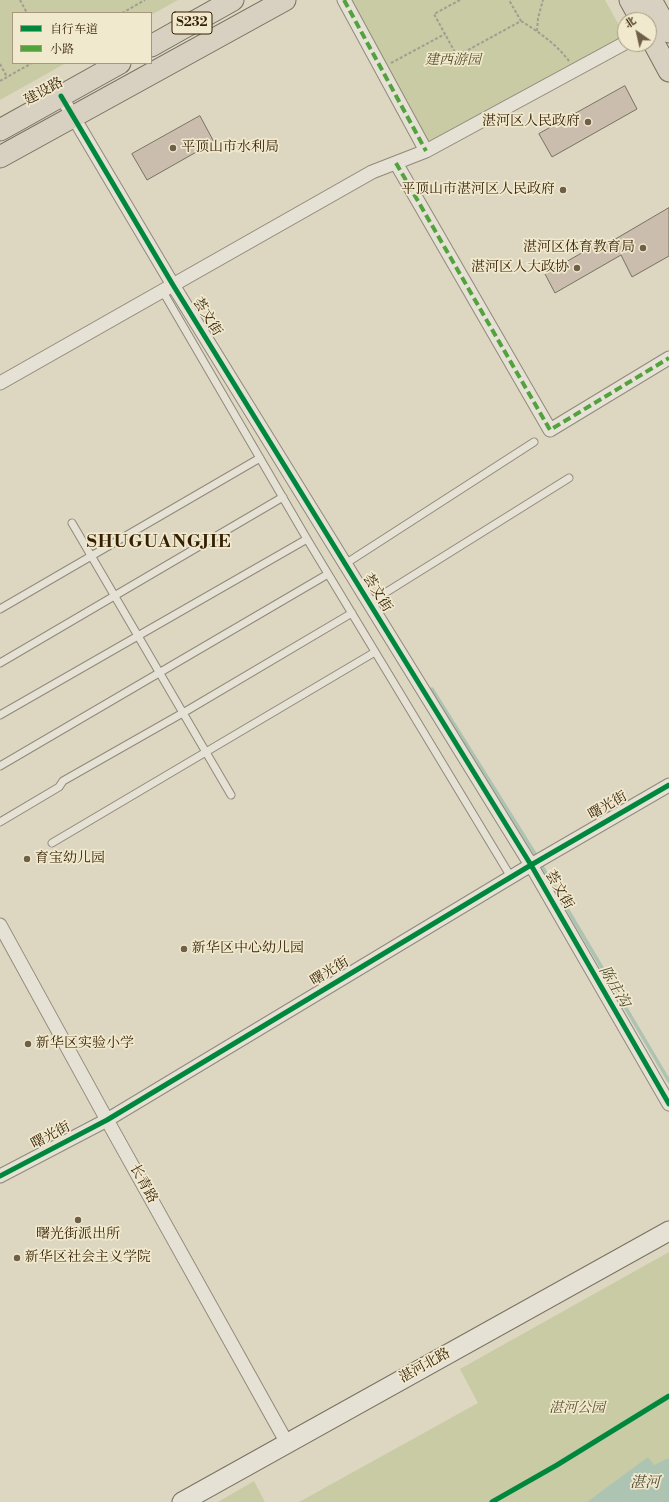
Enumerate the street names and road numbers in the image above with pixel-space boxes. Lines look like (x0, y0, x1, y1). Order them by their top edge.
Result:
road number: S232 (172, 12, 212, 34)
street label: 建设路 (22, 74, 66, 110)
street label: 荟文街 (189, 295, 225, 339)
street label: 荟文街 (359, 571, 395, 615)
street label: 曙光街 (586, 788, 630, 824)
street label: 荟文街 (541, 868, 577, 912)
street label: 曙光街 (308, 954, 352, 990)
street label: 曙光街 (29, 1119, 73, 1153)
street label: 长青路 (125, 1162, 161, 1206)
street label: 湛河北路 (396, 1345, 454, 1387)

